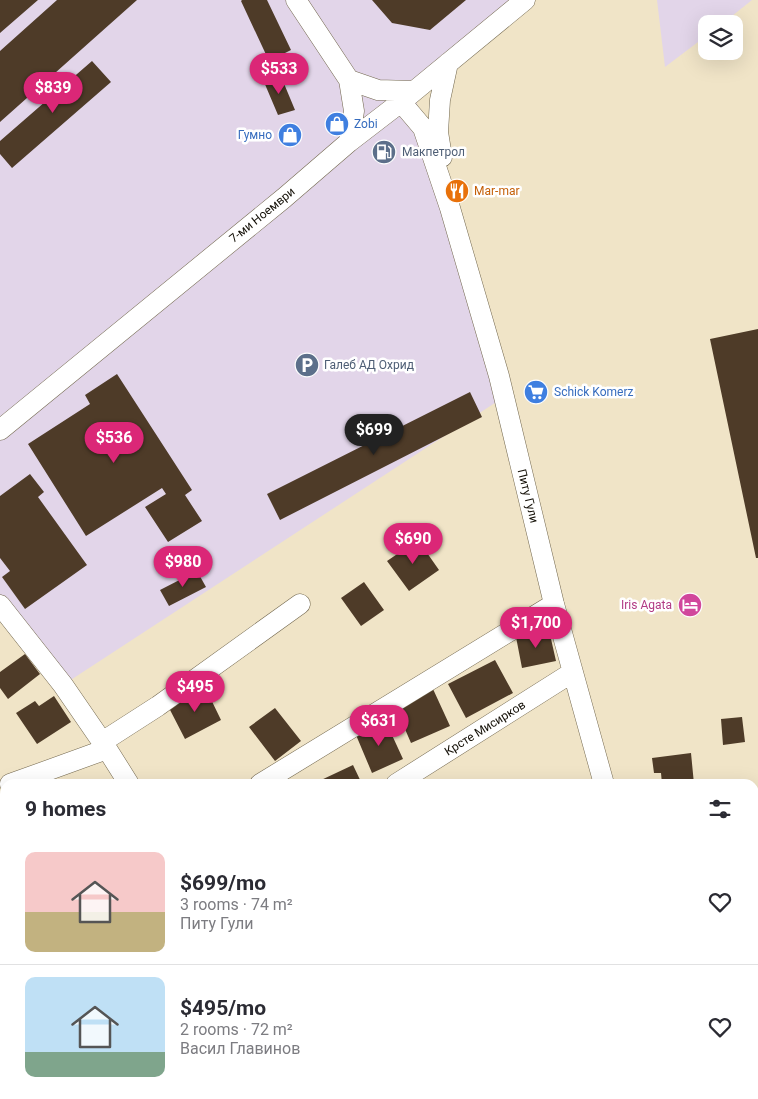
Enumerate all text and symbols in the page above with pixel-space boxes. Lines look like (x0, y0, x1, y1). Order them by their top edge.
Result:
map controls (698, 15, 743, 60)
button: layers (698, 15, 743, 60)
pin: $533 (249, 52, 309, 95)
text: $533 (261, 59, 297, 78)
pin: $839 (23, 72, 83, 114)
text: $839 (35, 78, 71, 97)
shop icon: Zobi (324, 111, 350, 137)
place label: Zobi (354, 117, 378, 131)
shop icon: Гумно (277, 122, 303, 148)
place label: Гумно (238, 128, 272, 142)
fuel station icon: Макпетрол (371, 139, 397, 165)
place label: Макпетрол (402, 145, 465, 159)
restaurant icon: Mar-mar (444, 178, 470, 204)
street label: 7-ми Ноември (226, 184, 298, 246)
place label: Mar-mar (474, 184, 520, 198)
parking icon: Галеб АД Охрид (294, 352, 320, 378)
place label: Галеб АД Охрид (324, 358, 414, 372)
supermarket icon: Schick Komerz (523, 379, 549, 405)
place label: Schick Komerz (554, 385, 633, 399)
pin: $699 (344, 414, 404, 456)
text: $699 (356, 420, 392, 439)
pin: $536 (84, 422, 144, 464)
text: $536 (96, 428, 132, 447)
street label: Питу Гули (515, 468, 541, 525)
pin: $690 (383, 522, 443, 565)
text: $690 (395, 529, 431, 548)
pin: $980 (153, 546, 213, 588)
text: $980 (165, 552, 201, 571)
hotel icon: Iris Agata (677, 592, 703, 618)
place label: Iris Agata (621, 598, 672, 612)
pin: $1,700 (495, 606, 577, 649)
text: $1,700 (511, 613, 561, 632)
pin: $495 (165, 670, 225, 713)
text: $495 (177, 677, 213, 696)
street label: Крсте Мисирков (442, 697, 528, 758)
pin: $631 (349, 704, 409, 747)
text: $631 (361, 711, 397, 730)
icon: filters (706, 795, 734, 823)
text: 9 homes (25, 797, 106, 821)
text: $699/mo (180, 871, 266, 895)
icon: home (65, 872, 125, 932)
icon: heart (706, 888, 734, 916)
text: 3 rooms · 74 m² (180, 895, 293, 914)
text: Питу Гули (180, 914, 254, 933)
text: $495/mo (180, 996, 266, 1020)
icon: home (65, 997, 125, 1057)
icon: heart (706, 1013, 734, 1041)
text: 2 rooms · 72 m² (180, 1020, 293, 1039)
text: Васил Главинов (180, 1039, 300, 1058)

